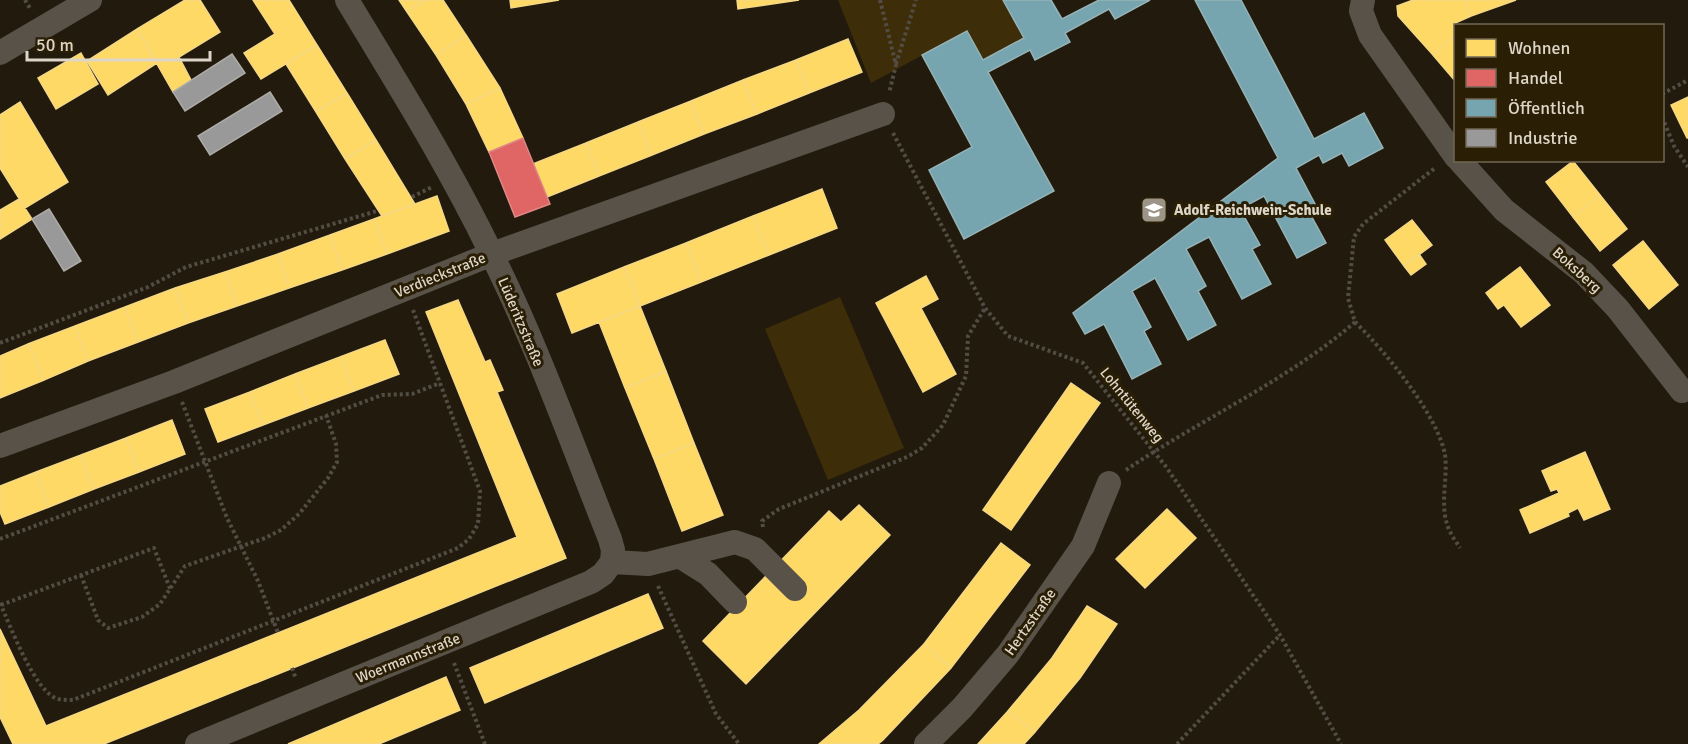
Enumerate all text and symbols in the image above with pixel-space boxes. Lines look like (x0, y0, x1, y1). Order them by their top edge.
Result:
scale bar (27, 24, 210, 62)
legend (1454, 24, 1664, 162)
text: 50 m (36, 34, 74, 56)
text: Wohnen (1508, 37, 1570, 59)
text: Handel (1508, 67, 1563, 89)
text: Öffentlich (1508, 97, 1585, 119)
text: Industrie (1508, 127, 1578, 149)
school or university icon: Adolf-Reichwein-Schule (1139, 195, 1169, 225)
place label: Adolf-Reichwein-Schule (1174, 201, 1332, 219)
street label: Boksberg (1549, 243, 1605, 297)
street label: Verdieckstraße (392, 249, 488, 301)
street label: Lüderitzstraße (494, 275, 548, 369)
street label: Lohntütenweg (1096, 364, 1168, 446)
street label: Hertzstraße (1000, 585, 1060, 659)
street label: Woermannstraße (353, 629, 463, 687)

